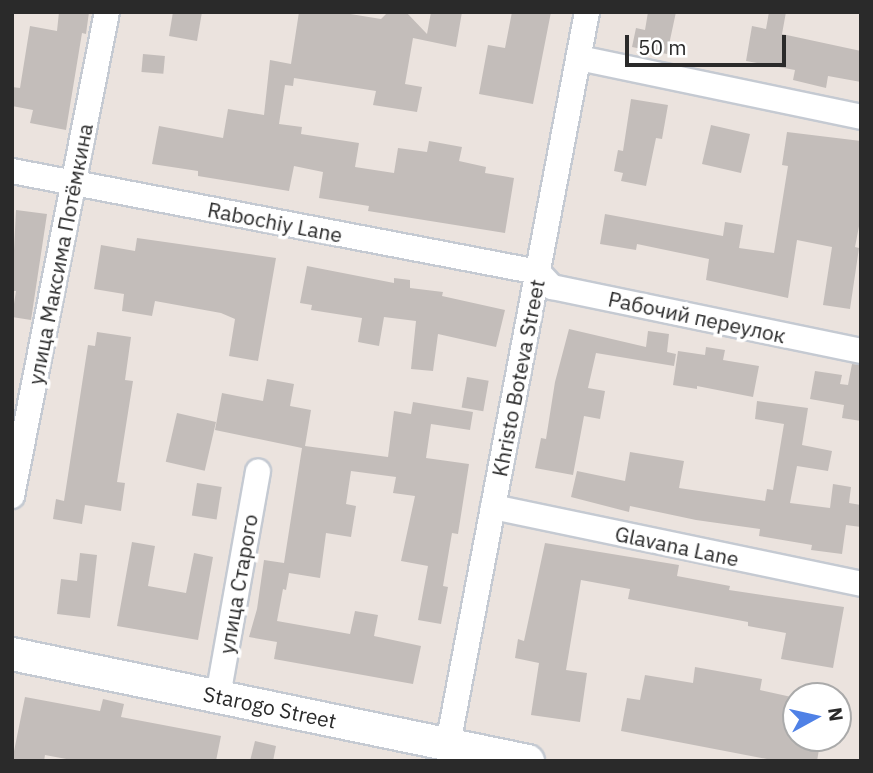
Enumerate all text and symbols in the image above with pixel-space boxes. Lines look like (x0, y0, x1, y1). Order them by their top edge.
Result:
scale bar (628, 21, 789, 65)
text: 50 m (638, 33, 687, 61)
street label: улица Максима Потёмкина (22, 121, 98, 387)
street label: Rabochiy Lane (205, 197, 345, 247)
street label: Khristo Boteva Street (487, 277, 549, 479)
street label: Рабочий переулок (606, 286, 788, 348)
street label: улица Старого (213, 512, 263, 656)
street label: Glavana Lane (613, 521, 741, 571)
street label: Starogo Street (201, 681, 339, 733)
north arrow (782, 682, 852, 752)
text: N (823, 706, 849, 723)

